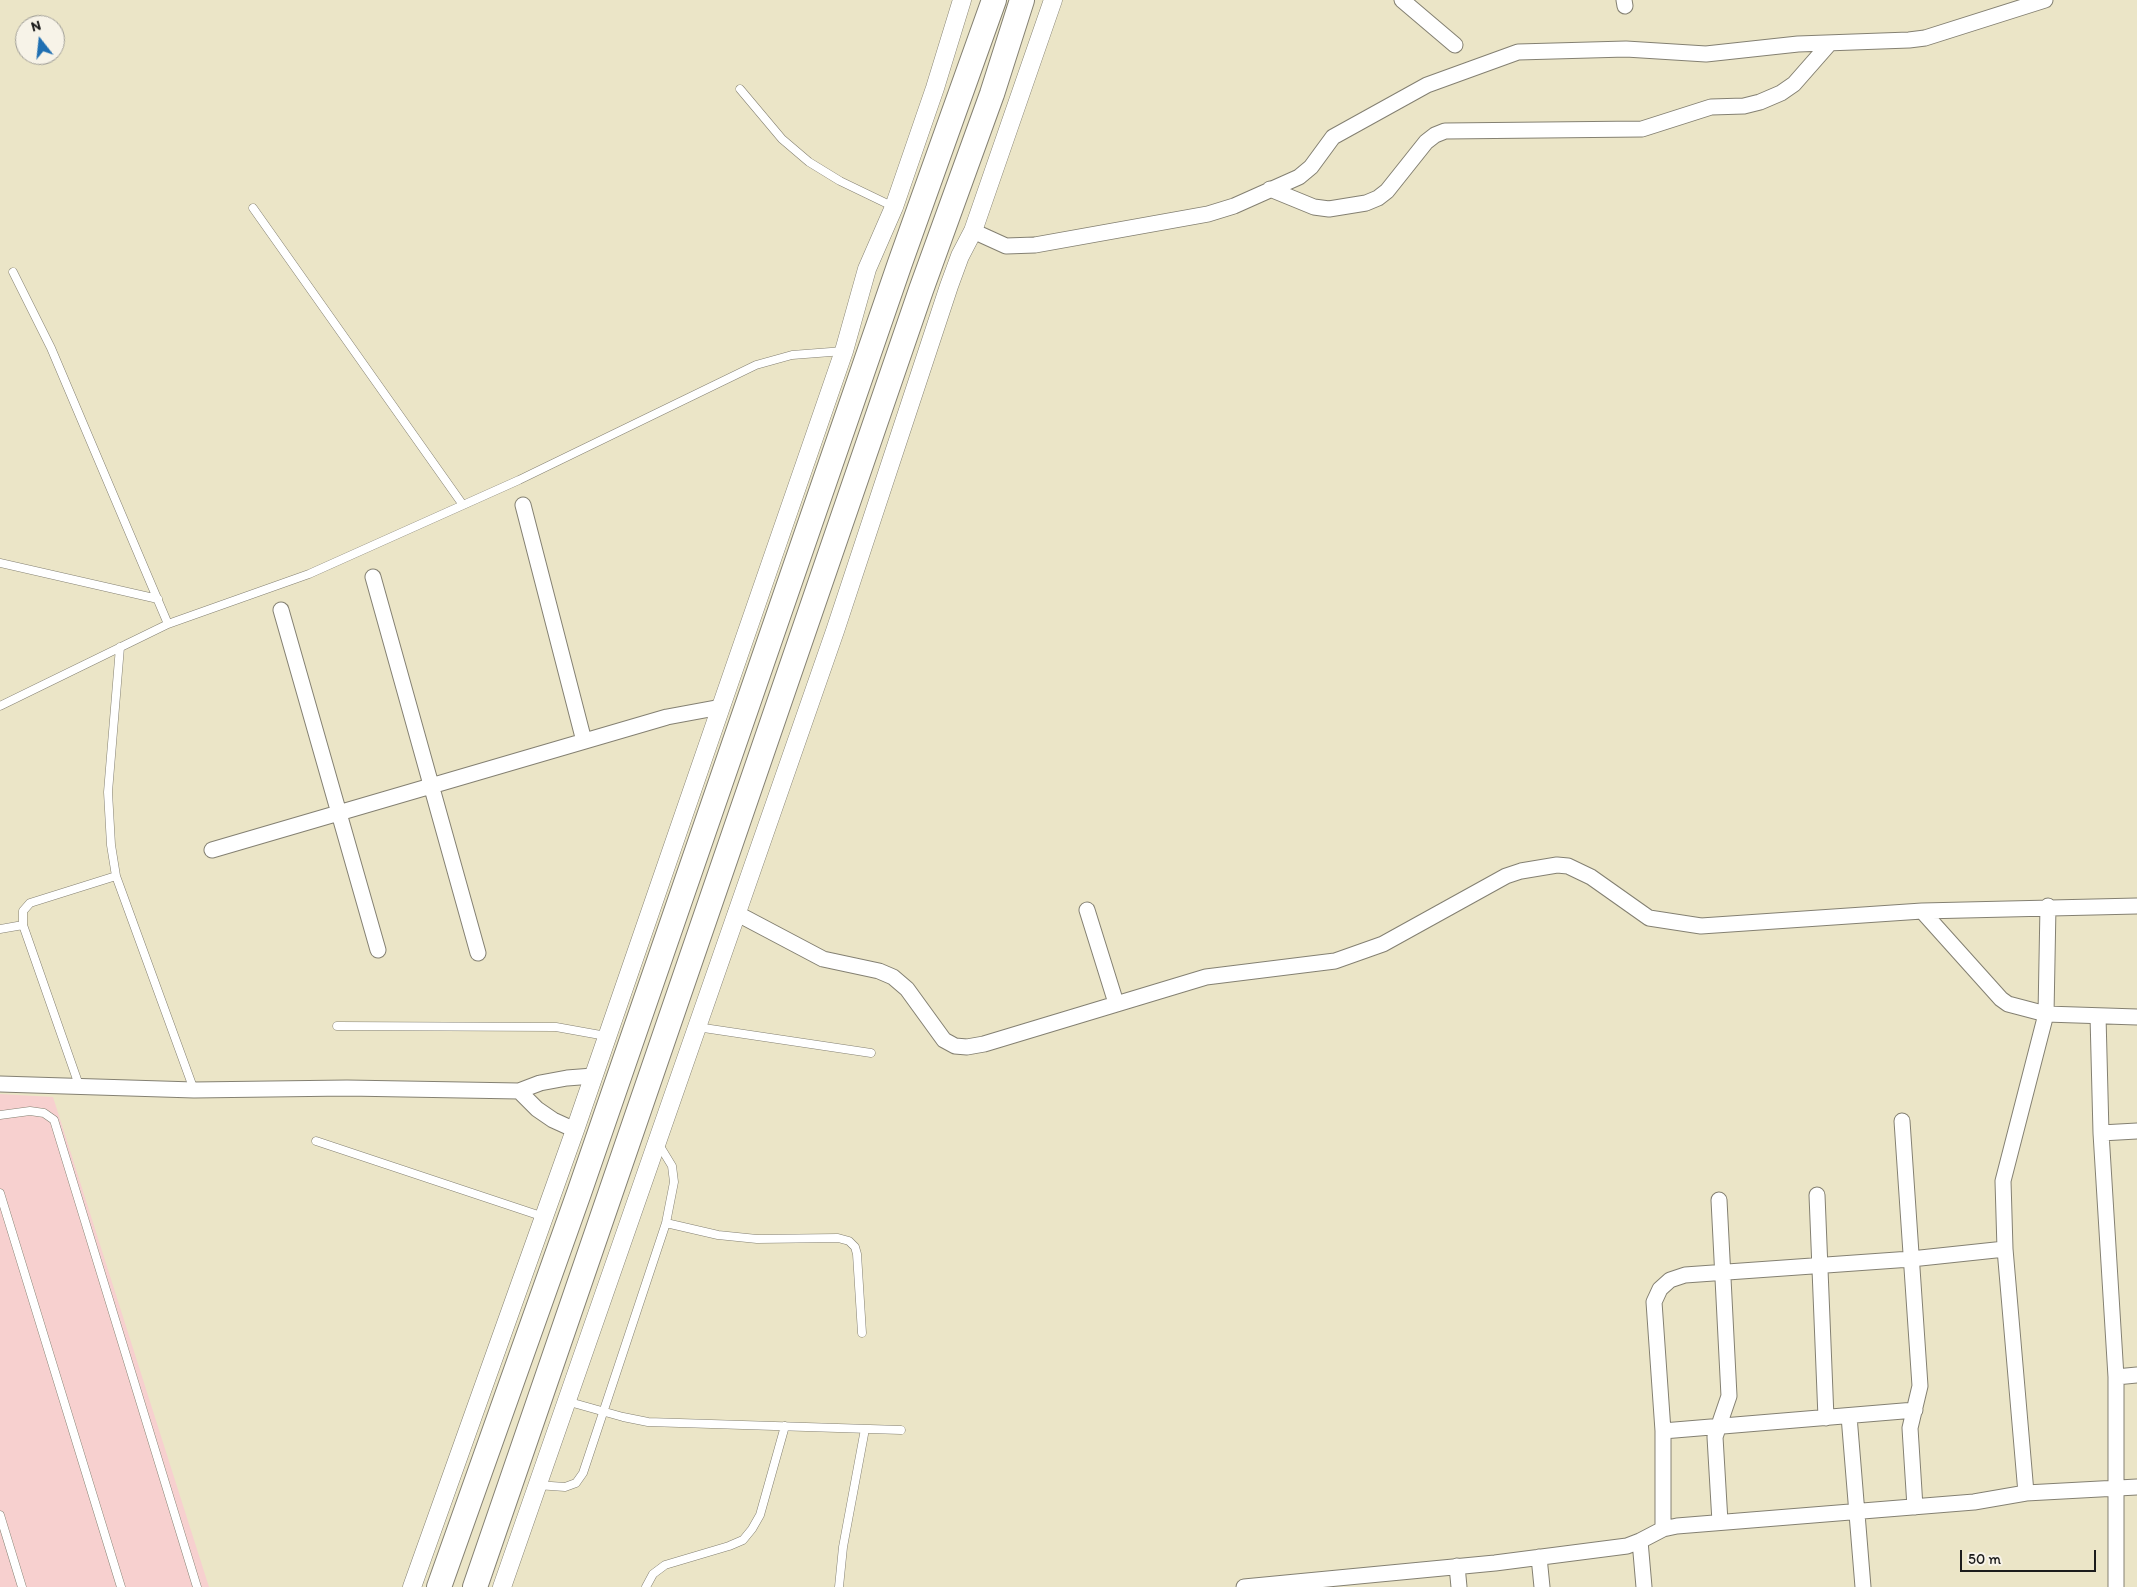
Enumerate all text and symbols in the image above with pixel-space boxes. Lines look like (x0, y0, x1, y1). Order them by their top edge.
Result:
north arrow (15, 15, 65, 65)
text: N (29, 17, 43, 36)
scale bar (1962, 1540, 2098, 1572)
text: 50 m (1968, 1550, 2001, 1568)

